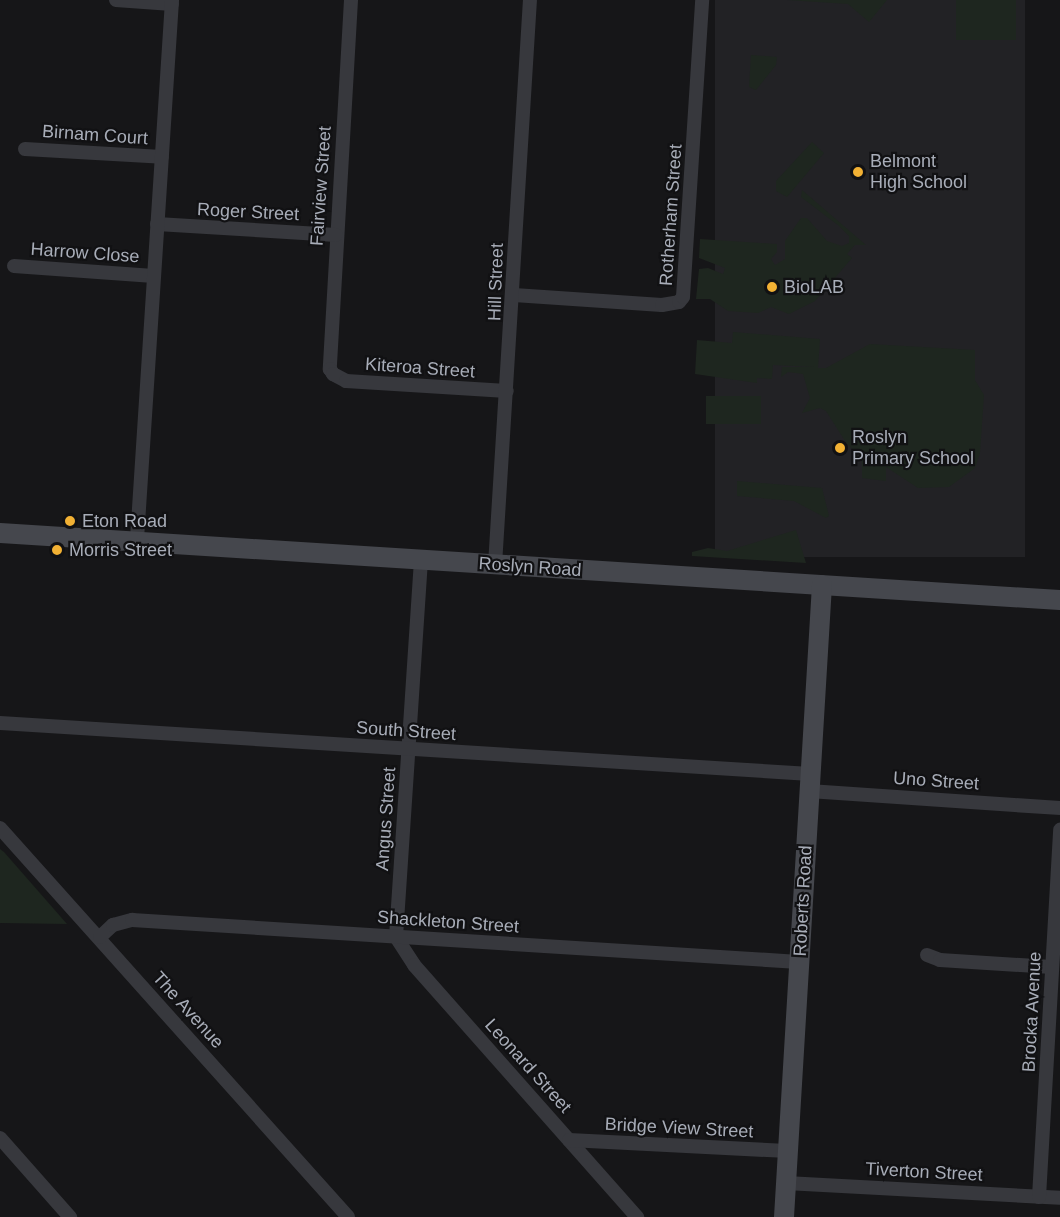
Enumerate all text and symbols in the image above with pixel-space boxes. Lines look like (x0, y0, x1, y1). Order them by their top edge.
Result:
street label: Birnam Court (41, 121, 149, 149)
street label: Fairview Street (306, 125, 336, 247)
street label: Rotherham Street (655, 143, 687, 287)
place label: Belmont High School (870, 151, 967, 194)
marker: Belmont High School (851, 165, 865, 179)
street label: Roger Street (196, 199, 300, 225)
street label: Harrow Close (30, 238, 140, 268)
street label: Hill Street (484, 243, 508, 321)
place label: BioLAB (784, 276, 844, 298)
marker: BioLAB (765, 280, 779, 294)
street label: Kiteroa Street (364, 353, 476, 383)
place label: Roslyn Primary School (852, 427, 974, 470)
marker: Roslyn Primary School (833, 441, 847, 455)
place label: Eton Road (82, 510, 167, 532)
marker: Eton Road (63, 514, 77, 528)
place label: Morris Street (69, 539, 172, 561)
marker: Morris Street (50, 543, 64, 557)
street label: Roslyn Road (478, 553, 582, 581)
street label: South Street (355, 717, 457, 745)
street label: Angus Street (372, 766, 400, 872)
street label: Uno Street (892, 767, 980, 795)
street label: Roberts Road (789, 845, 817, 957)
street label: Shackleton Street (376, 906, 520, 938)
street label: Brocka Avenue (1018, 951, 1046, 1073)
street label: The Avenue (148, 967, 228, 1053)
street label: Leonard Street (480, 1015, 576, 1117)
street label: Bridge View Street (604, 1113, 754, 1143)
street label: Tiverton Street (865, 1158, 983, 1186)

